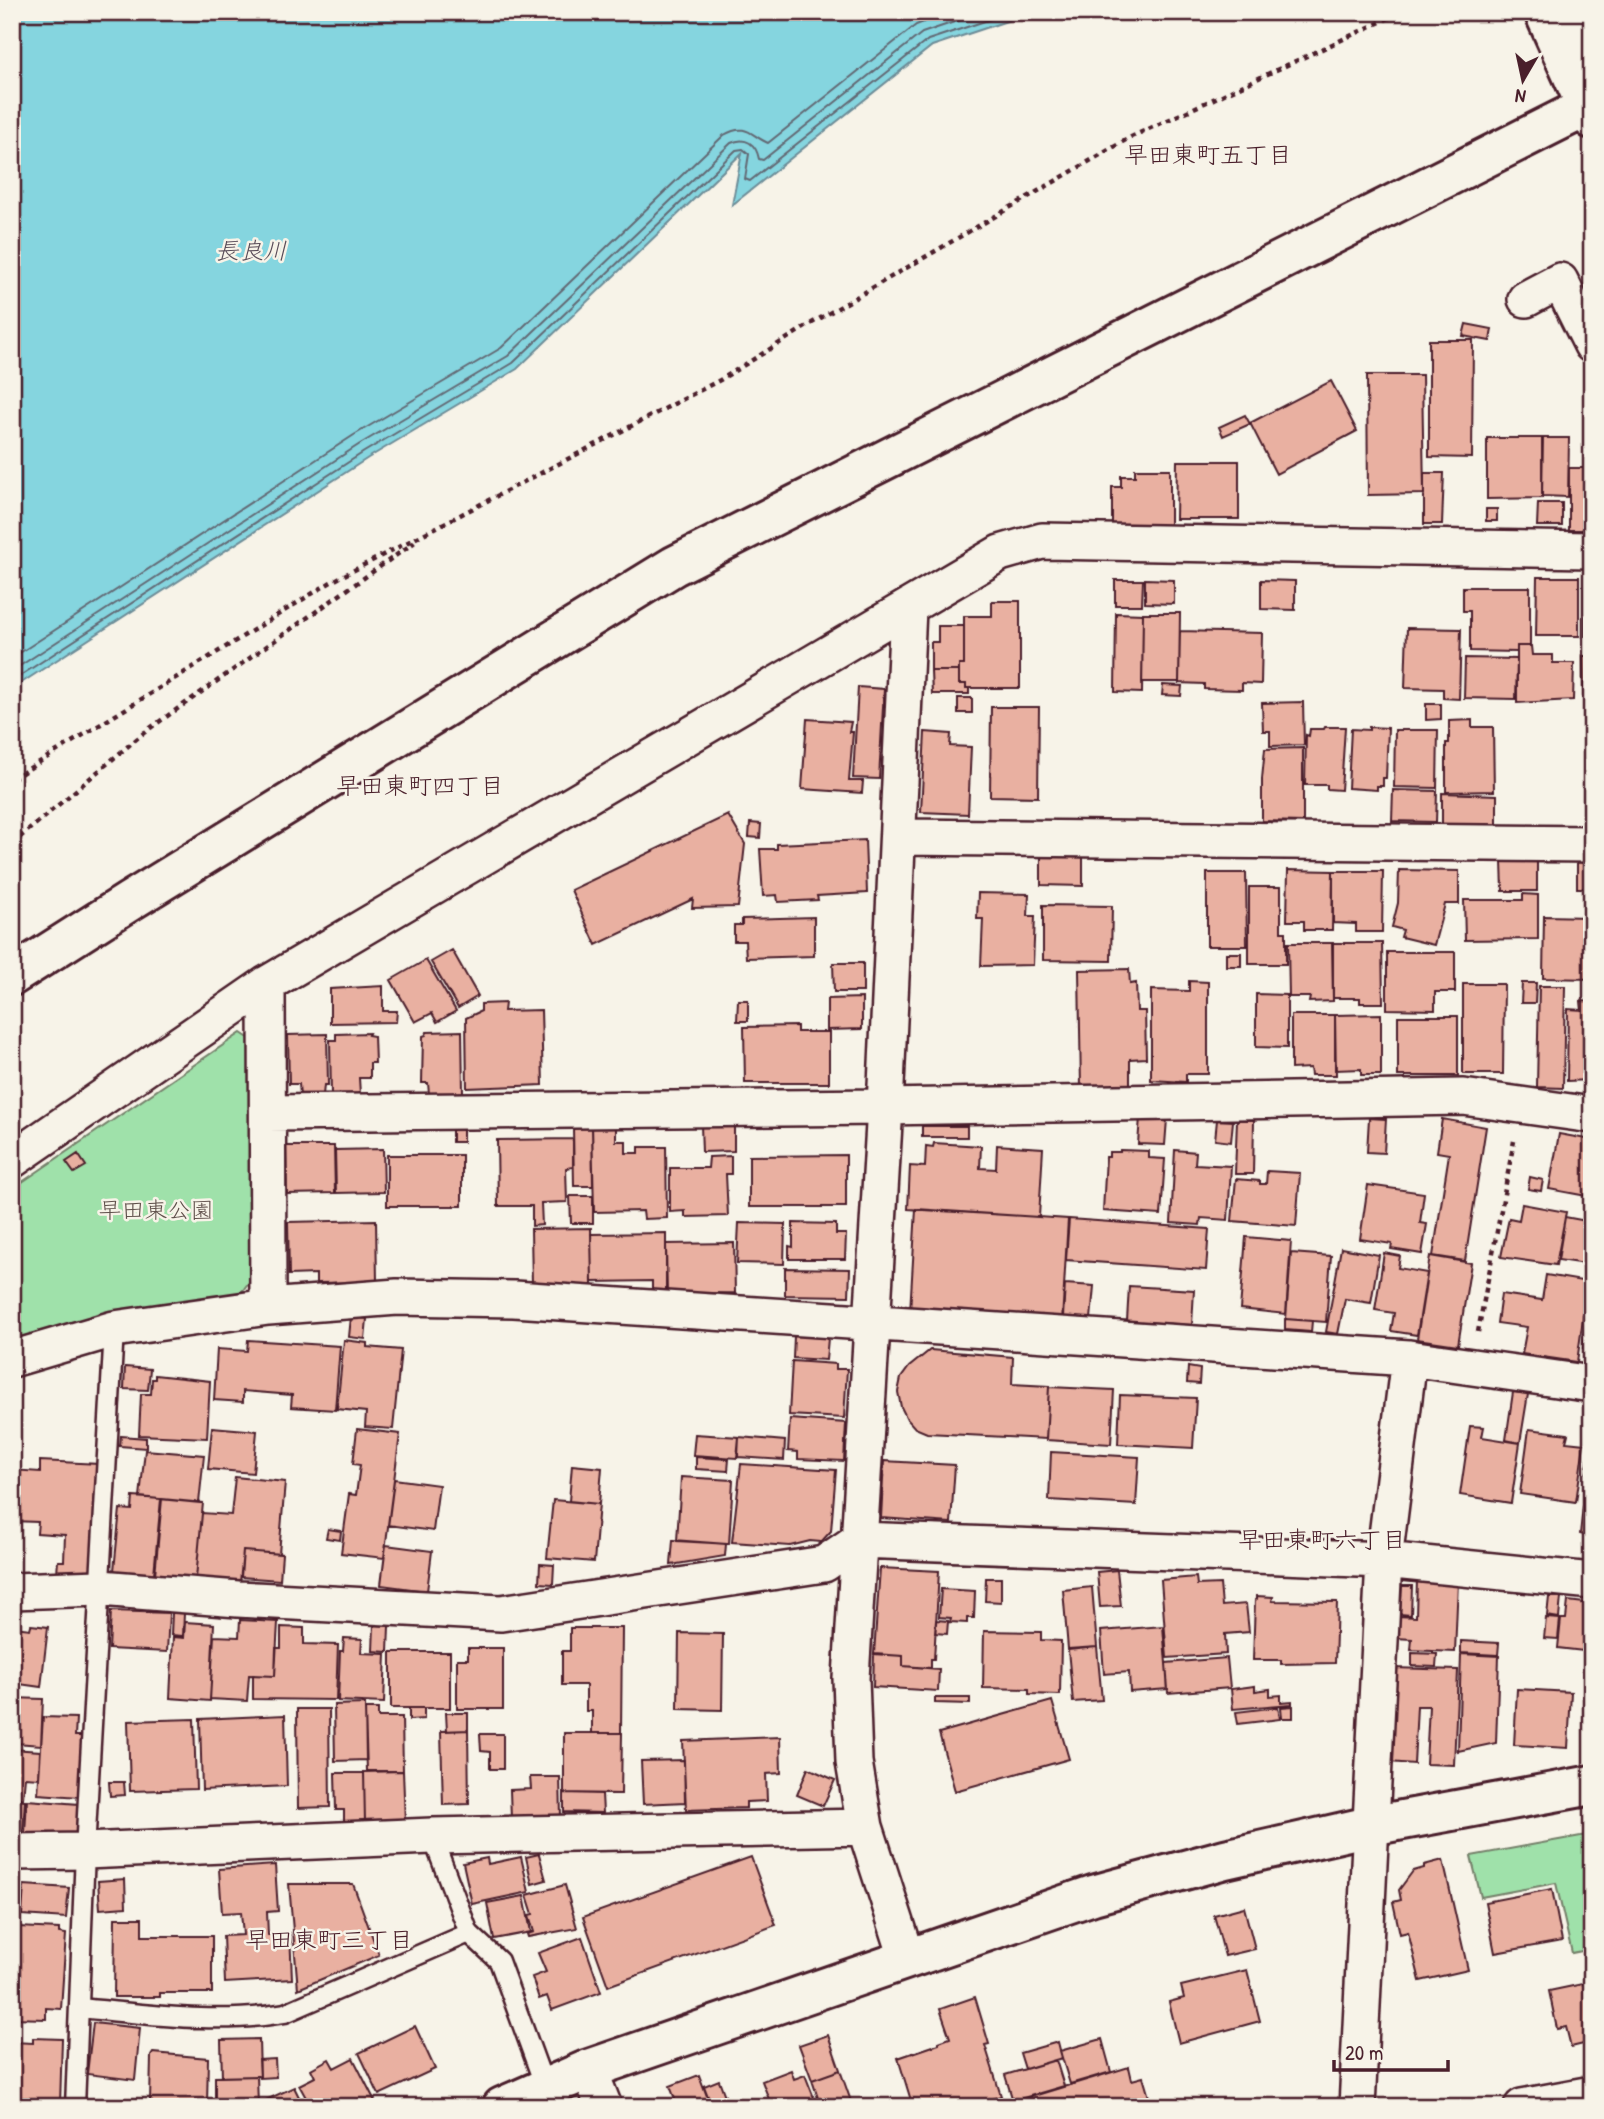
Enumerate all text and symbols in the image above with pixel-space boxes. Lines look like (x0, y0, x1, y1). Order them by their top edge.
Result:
north arrow (1488, 46, 1558, 116)
text: N (1513, 83, 1527, 110)
district label: 早田東町五丁目 (1124, 138, 1292, 170)
water label: 長良川 (215, 234, 287, 266)
district label: 早田東町四丁目 (336, 769, 504, 801)
park label: 早田東公園 (99, 1194, 214, 1225)
district label: 早田東町六丁目 (1238, 1523, 1406, 1555)
district label: 早田東町三丁目 (245, 1923, 413, 1955)
scale bar (1334, 2028, 1448, 2072)
text: 20 m (1345, 2038, 1383, 2067)

